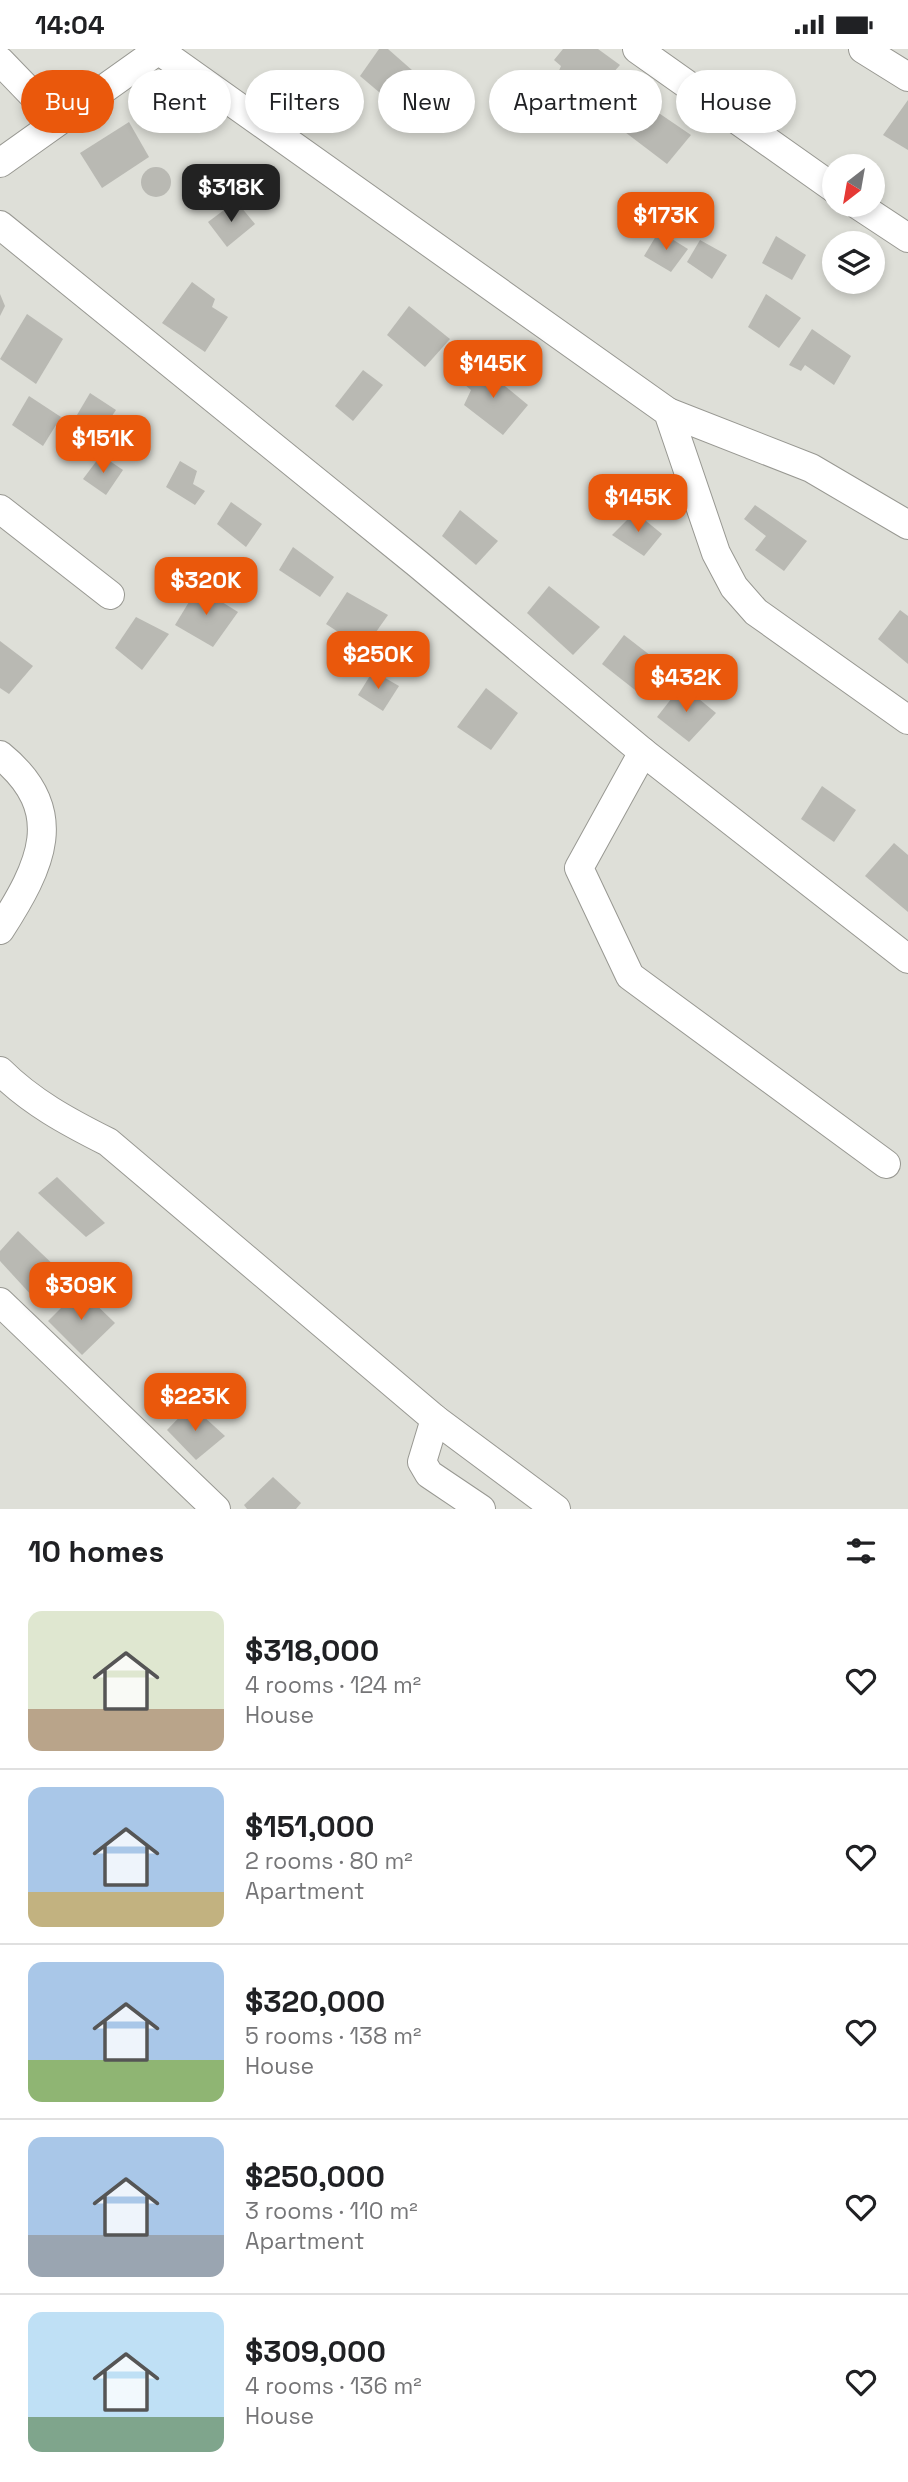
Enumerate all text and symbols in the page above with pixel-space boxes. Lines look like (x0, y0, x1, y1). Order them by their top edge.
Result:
text: 14:04 (35, 8, 104, 42)
chip: Buy (21, 70, 114, 133)
chip: Rent (128, 70, 231, 133)
chip: Filters (245, 70, 364, 133)
chip: New (378, 70, 475, 133)
chip: Apartment (489, 70, 662, 133)
chip: House (676, 70, 796, 133)
north arrow (822, 154, 886, 217)
map controls (822, 154, 885, 294)
pin: $318K (182, 165, 280, 224)
text: $318K (198, 172, 264, 202)
pin: $173K (617, 193, 715, 252)
text: $173K (633, 200, 699, 230)
button: layers (822, 231, 885, 294)
pin: $145K (444, 341, 542, 400)
text: $145K (459, 348, 527, 378)
pin: $151K (54, 415, 152, 475)
text: $151K (72, 423, 134, 453)
pin: $145K (589, 475, 687, 534)
text: $145K (604, 482, 672, 512)
pin: $320K (157, 557, 255, 617)
text: $320K (171, 565, 241, 595)
pin: $250K (329, 631, 427, 691)
text: $250K (343, 639, 413, 669)
pin: $432K (637, 655, 735, 714)
text: $432K (651, 662, 721, 692)
pin: $309K (32, 1263, 130, 1322)
text: $309K (45, 1270, 117, 1300)
pin: $223K (146, 1373, 244, 1433)
text: $223K (160, 1381, 230, 1411)
text: 10 homes (28, 1532, 164, 1571)
icon: filters (842, 1532, 880, 1570)
text: $318,000 (245, 1631, 379, 1670)
icon: home (84, 1639, 168, 1723)
icon: heart (842, 1662, 880, 1700)
text: 4 rooms · 124 m² (245, 1670, 421, 1700)
text: House (245, 1700, 314, 1730)
text: $151,000 (245, 1807, 375, 1846)
icon: home (84, 1815, 168, 1899)
icon: heart (842, 1838, 880, 1876)
text: 2 rooms · 80 m² (245, 1846, 413, 1876)
text: Apartment (245, 1876, 365, 1906)
text: $320,000 (245, 1982, 385, 2021)
icon: home (84, 1990, 168, 2074)
icon: heart (842, 2013, 880, 2051)
text: 5 rooms · 138 m² (245, 2021, 421, 2051)
text: House (245, 2051, 314, 2081)
text: $250,000 (245, 2157, 385, 2196)
icon: home (84, 2165, 168, 2249)
icon: heart (842, 2188, 880, 2226)
text: 3 rooms · 110 m² (245, 2196, 418, 2226)
text: Apartment (245, 2226, 365, 2256)
text: $309,000 (245, 2332, 386, 2371)
icon: home (84, 2340, 168, 2424)
icon: heart (842, 2363, 880, 2401)
text: 4 rooms · 136 m² (245, 2371, 422, 2401)
text: House (245, 2401, 314, 2431)

